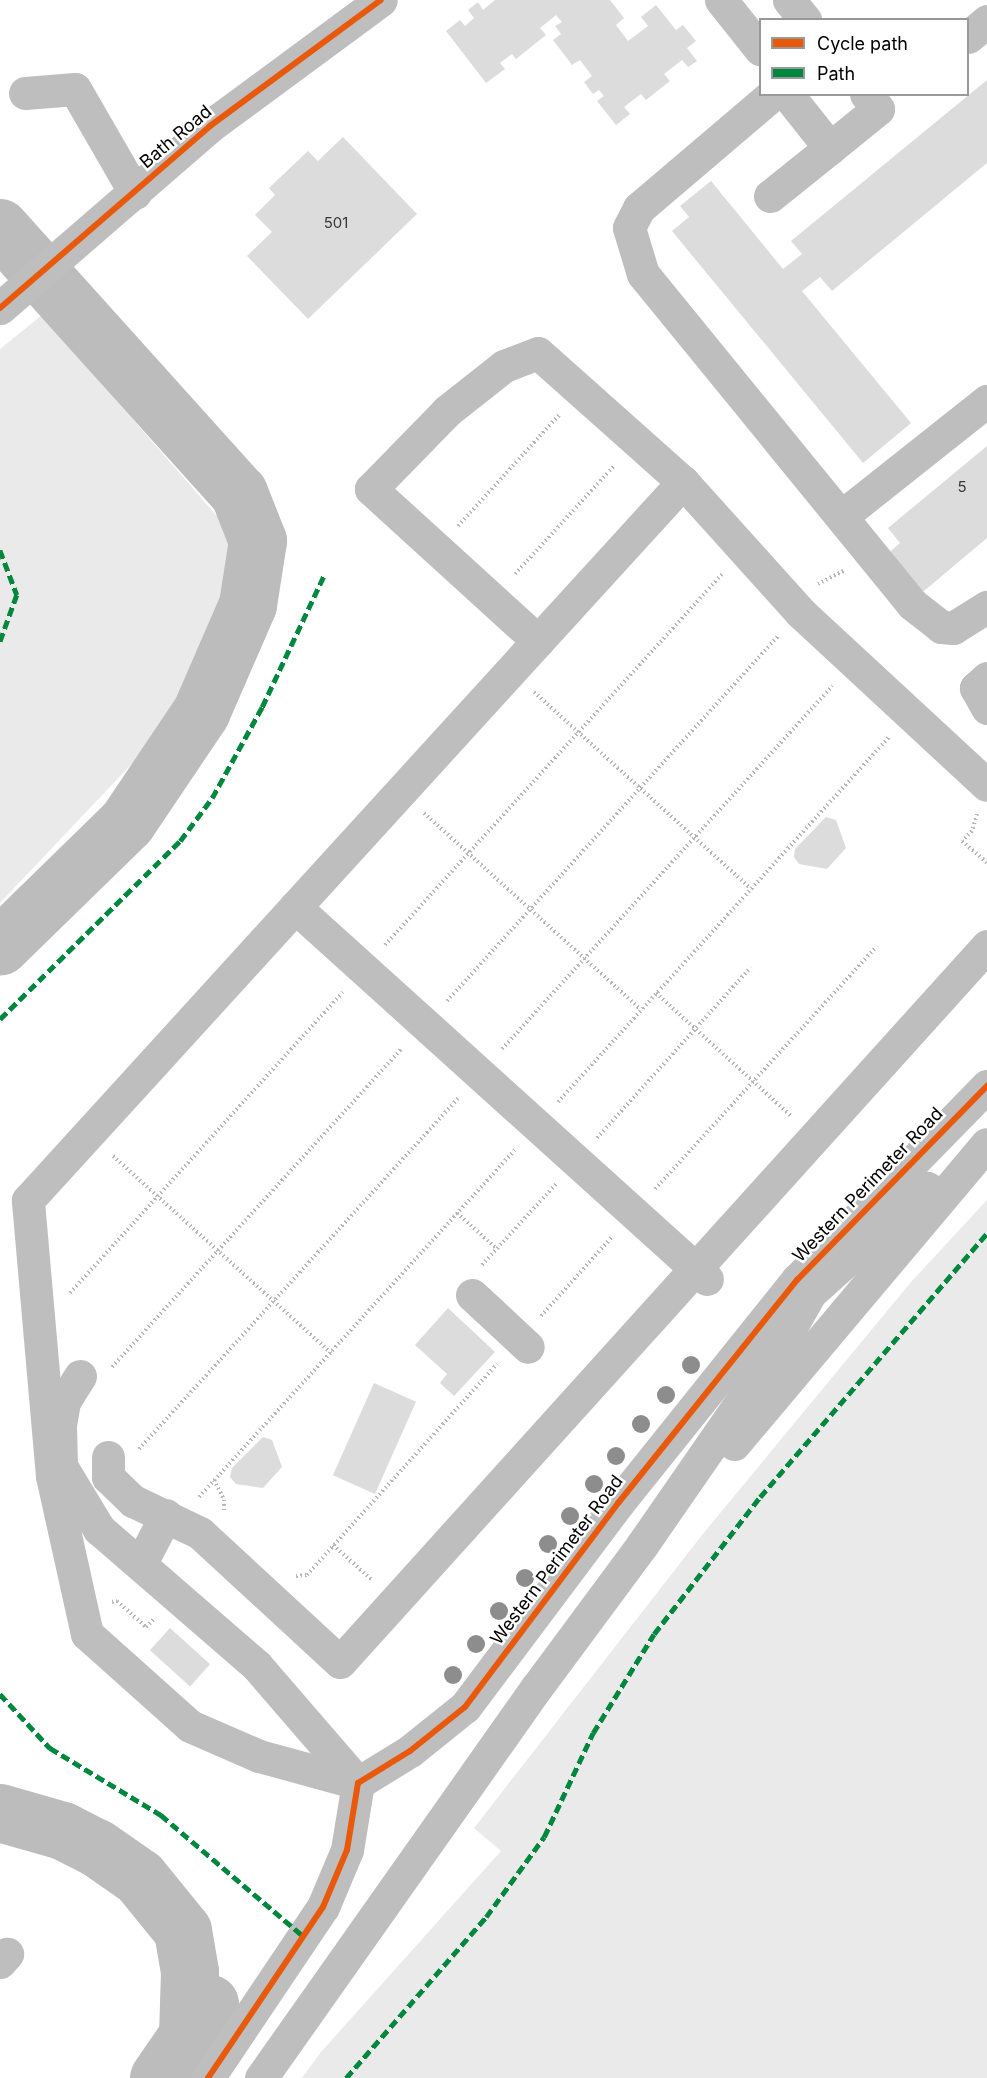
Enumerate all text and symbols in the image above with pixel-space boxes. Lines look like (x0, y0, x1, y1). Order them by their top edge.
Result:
legend (759, 18, 969, 96)
text: Cycle path (817, 33, 908, 54)
text: Path (817, 63, 855, 84)
street label: Bath Road (136, 101, 216, 173)
house number: 501 (324, 214, 348, 232)
house number: 5 (957, 478, 967, 496)
street label: Western Perimeter Road (788, 1103, 948, 1267)
street label: Western Perimeter Road (486, 1471, 628, 1649)

